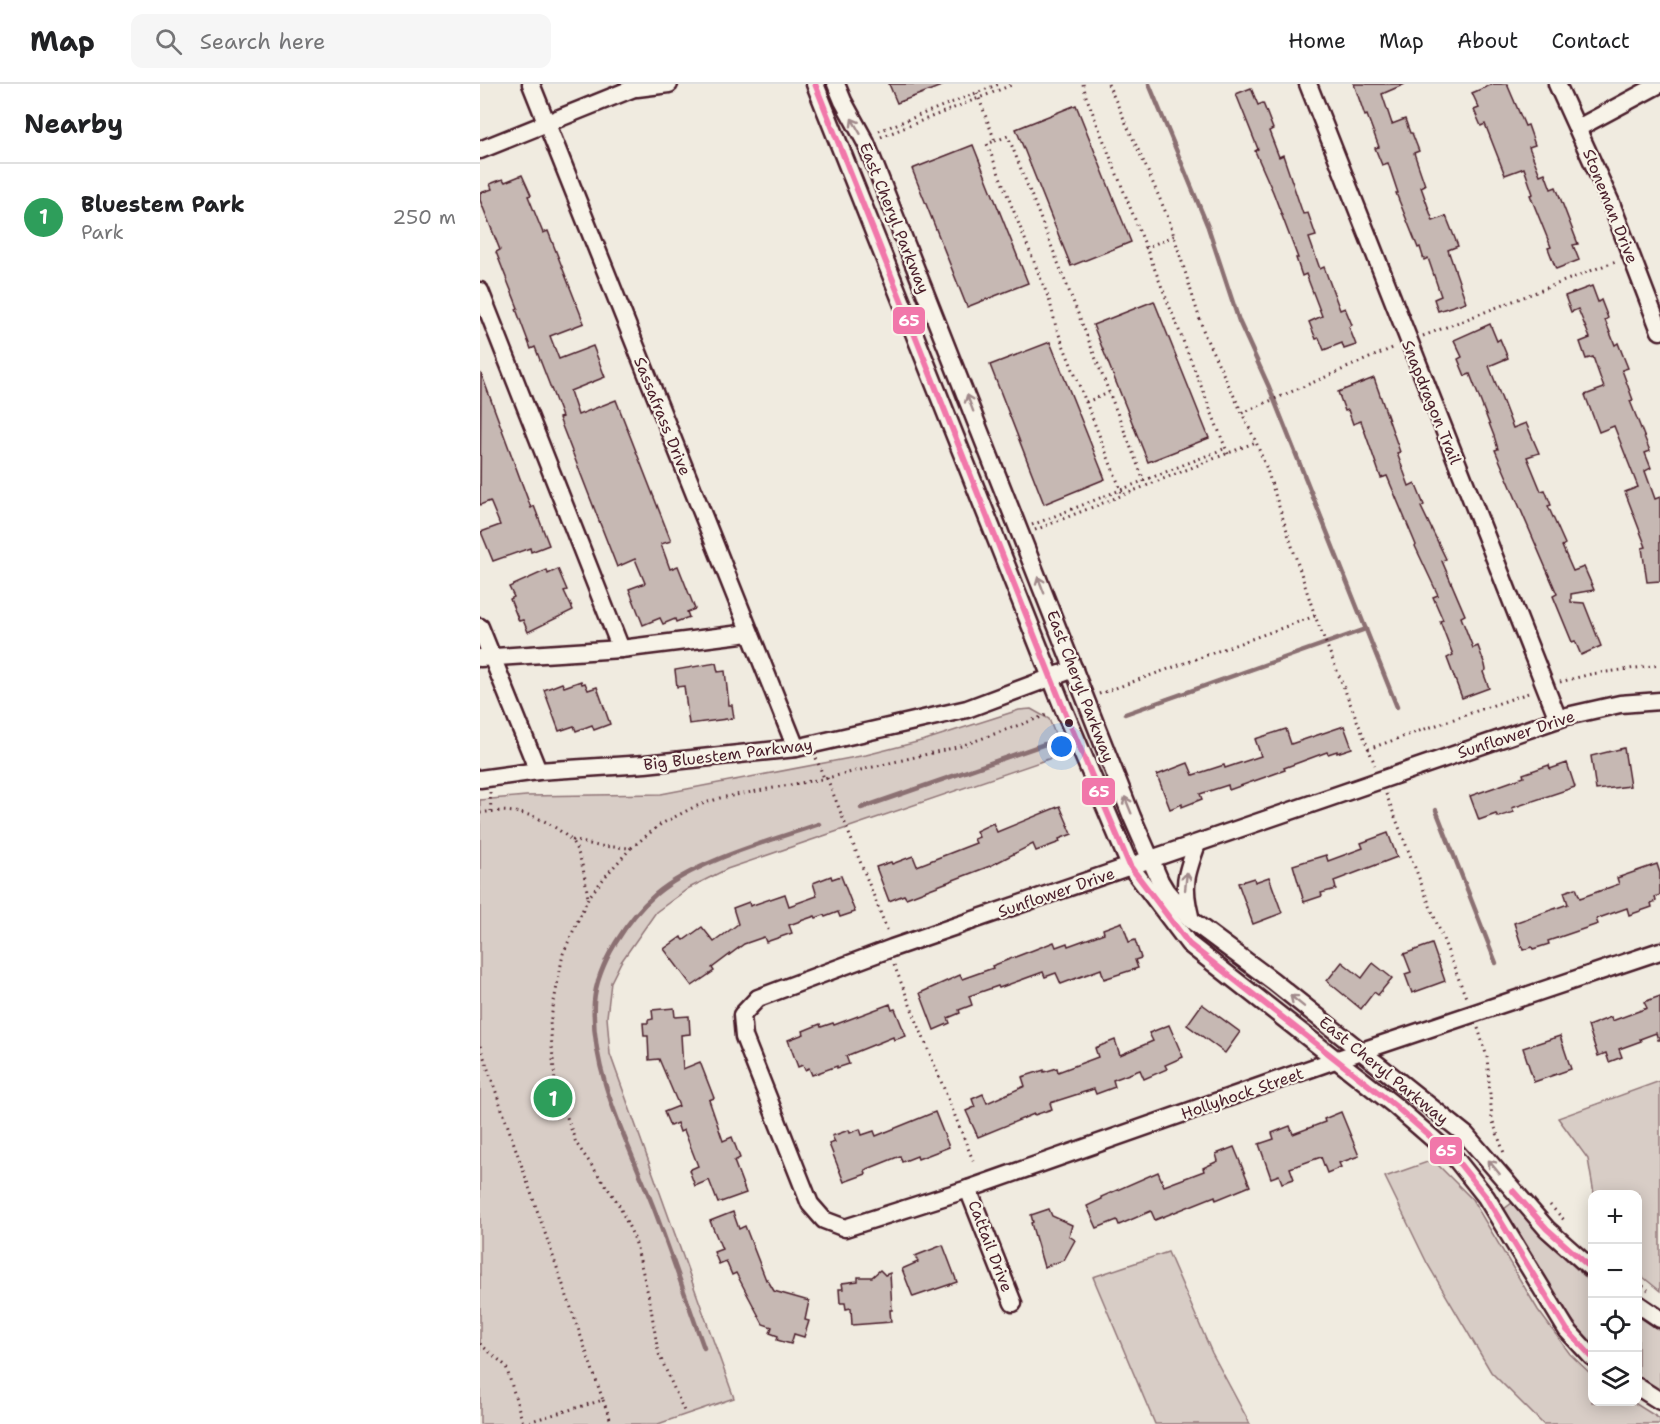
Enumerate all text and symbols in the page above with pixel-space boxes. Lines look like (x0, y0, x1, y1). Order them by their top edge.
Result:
search box (131, 14, 551, 68)
text: Map (30, 22, 95, 60)
icon: search (152, 25, 185, 58)
text: Search here (200, 27, 325, 56)
text: Home (1288, 27, 1346, 55)
text: Map (1379, 27, 1424, 55)
text: About (1457, 27, 1518, 55)
text: Contact (1551, 27, 1630, 55)
text: Nearby (24, 106, 123, 141)
one-way arrow (850, 118, 862, 135)
street label: East Cheryl Parkway (855, 140, 934, 297)
street label: Stoneman Drive (1578, 146, 1643, 267)
text: Bluestem Park (81, 190, 245, 219)
text: 1 (39, 204, 48, 230)
text: 250 m (392, 204, 456, 230)
text: Park (81, 219, 124, 245)
line badge: 65 (892, 306, 926, 335)
text: 65 (898, 310, 920, 331)
street label: Snapdragon Trail (1397, 337, 1466, 468)
street label: Sassafrass Drive (629, 354, 696, 479)
one-way arrow (964, 395, 975, 413)
one-way arrow (1035, 576, 1046, 595)
street label: East Cheryl Parkway (1042, 607, 1119, 765)
street label: Sunflower Drive (1455, 706, 1578, 763)
unlabelled marker (1063, 717, 1075, 729)
your location (1047, 732, 1076, 761)
street label: Big Bluestem Parkway (642, 734, 814, 775)
line badge: 65 (1081, 777, 1116, 806)
text: 65 (1088, 781, 1110, 802)
one-way arrow (1122, 797, 1133, 815)
street label: Sunflower Drive (995, 863, 1117, 922)
one-way arrow (1181, 872, 1192, 892)
one-way arrow (1290, 994, 1306, 1007)
street label: East Cheryl Parkway (1315, 1012, 1453, 1129)
street label: Hollyhock Street (1178, 1063, 1306, 1124)
pin: 1 (534, 1076, 572, 1120)
line badge: 65 (1429, 1136, 1463, 1165)
text: 65 (1435, 1140, 1457, 1161)
one-way arrow (1487, 1160, 1501, 1175)
map controls (1588, 1190, 1642, 1406)
button: + (1588, 1190, 1642, 1244)
street label: Cattail Drive (963, 1197, 1018, 1295)
button: − (1588, 1244, 1642, 1298)
button: locate (1588, 1298, 1642, 1352)
button: layers (1588, 1352, 1642, 1406)

